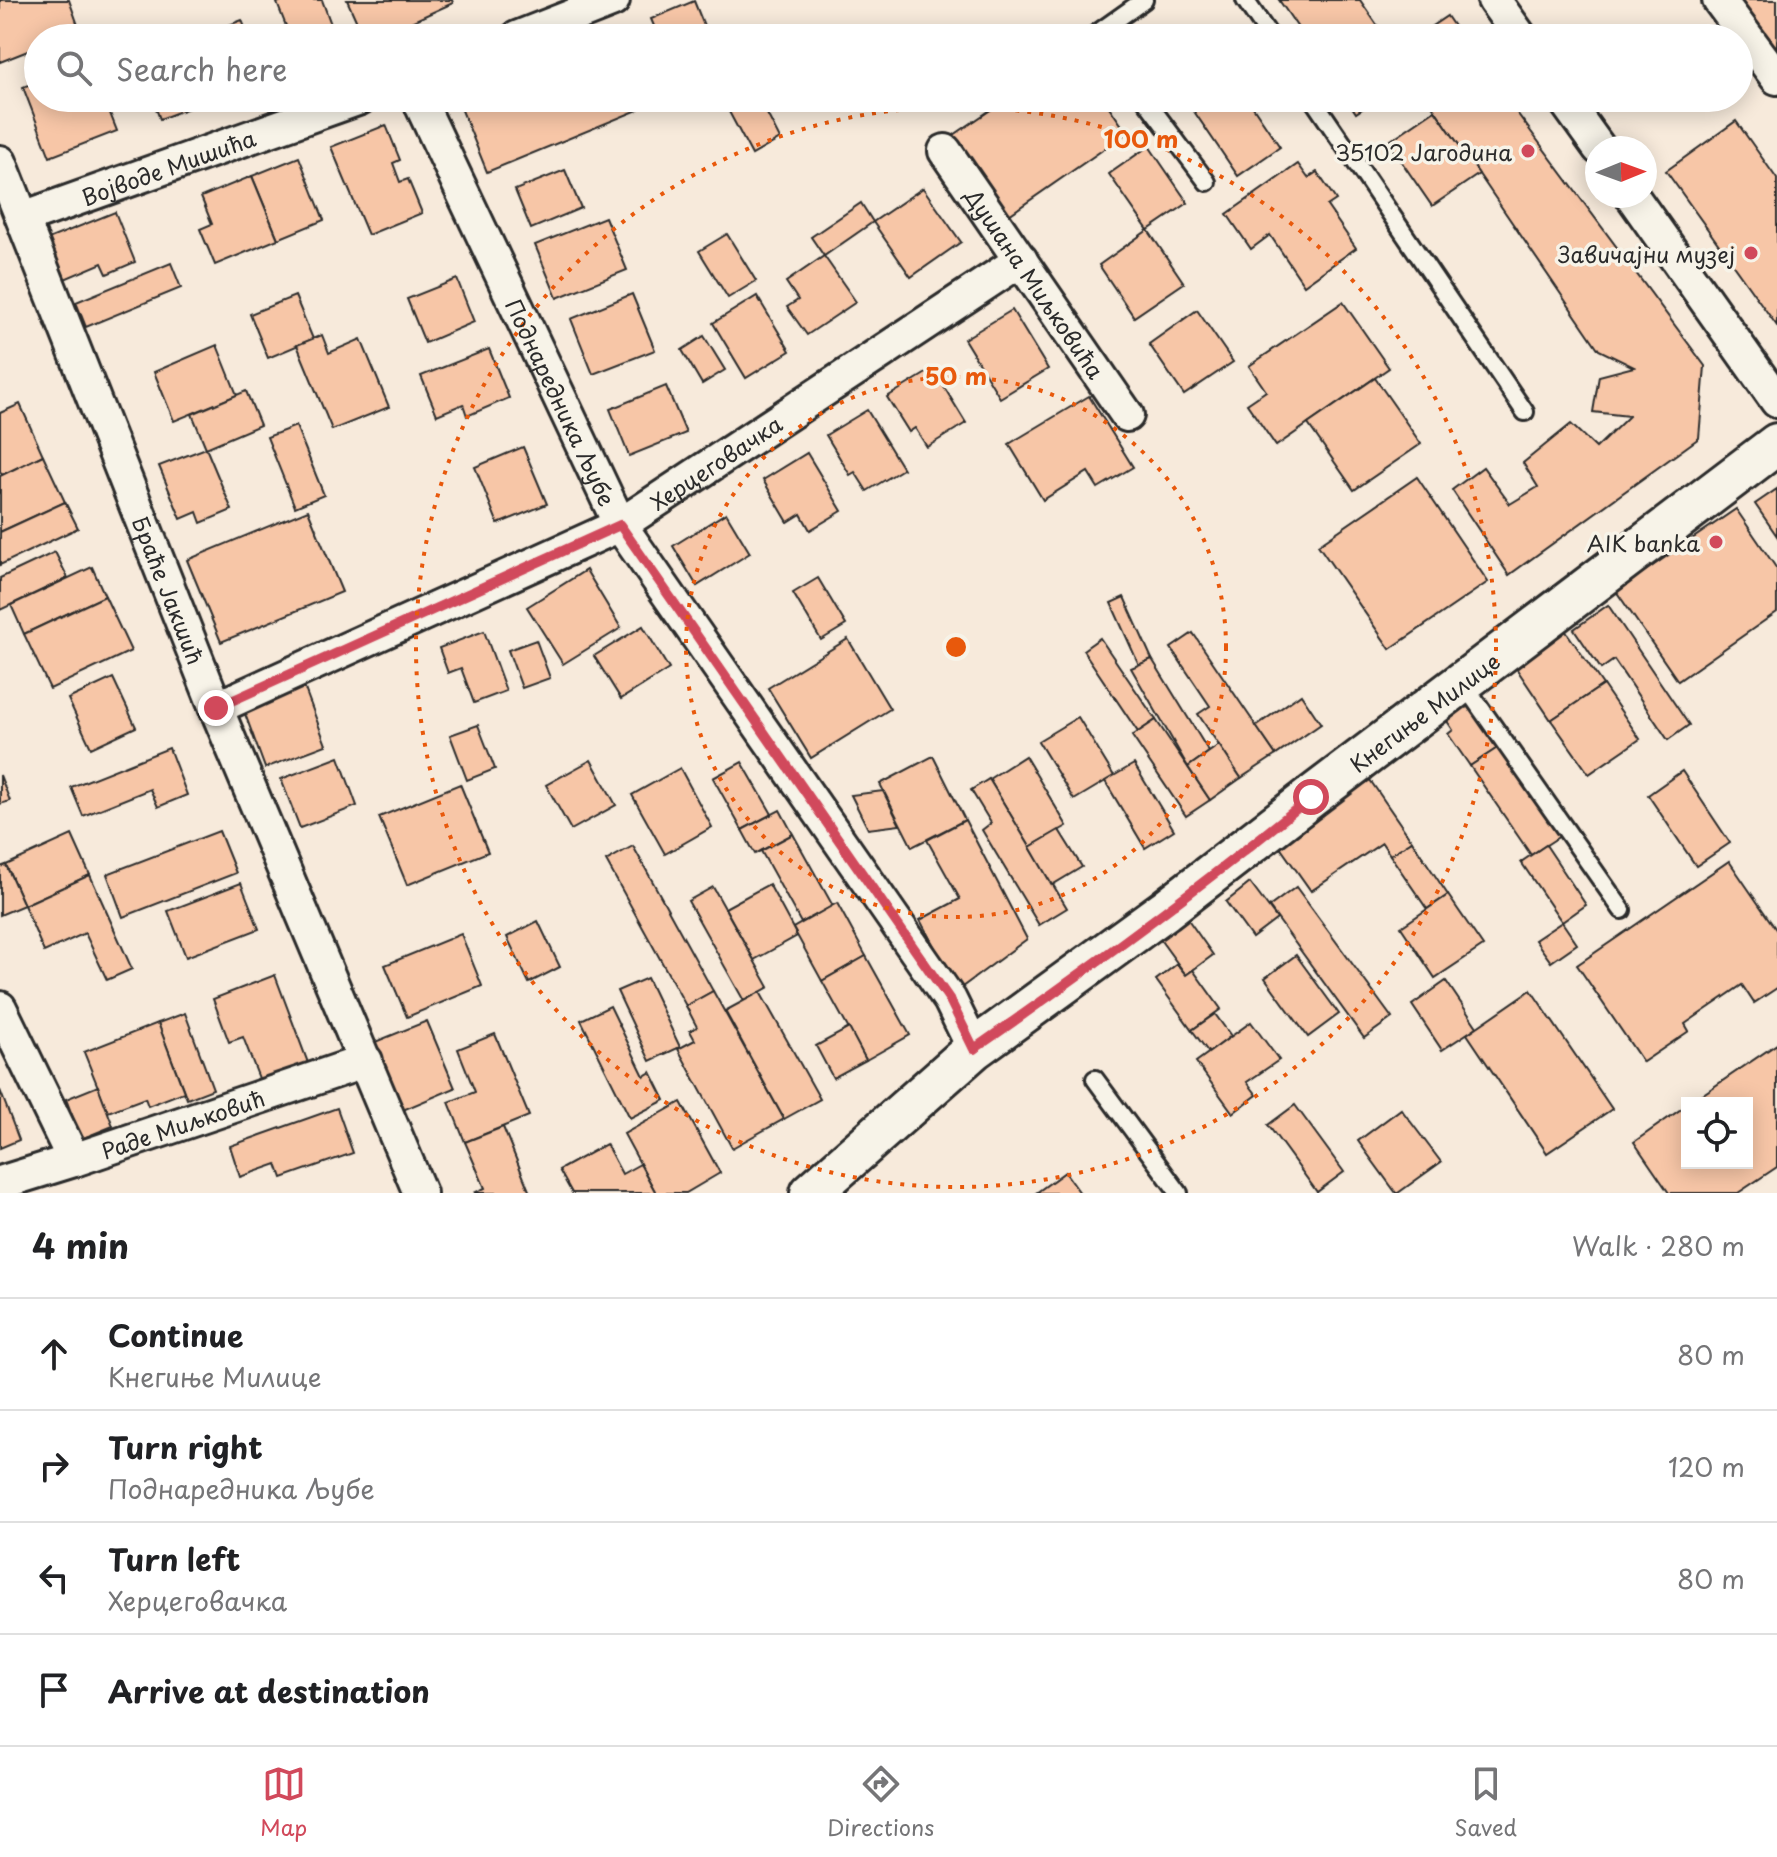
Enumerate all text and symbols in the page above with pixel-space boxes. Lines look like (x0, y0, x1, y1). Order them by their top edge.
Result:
search box (24, 24, 1753, 112)
icon: search (52, 46, 96, 90)
text: Search here (116, 46, 288, 91)
street label: Војводе Мишића (76, 120, 260, 213)
text: 100 m (1104, 120, 1178, 156)
place label: 35102 Јагодина (1335, 135, 1512, 168)
north arrow (1585, 136, 1657, 208)
marker: 35102 Јагодина (1519, 142, 1537, 160)
street label: Душана Миљковића (958, 180, 1113, 385)
place label: Завичајни музеј (1558, 237, 1735, 270)
marker: Завичајни музеј (1742, 244, 1760, 262)
street label: Поднаредника Љубе (499, 293, 625, 511)
text: 50 m (925, 357, 987, 393)
street label: Херцеговачка (643, 406, 788, 517)
street label: Браће Јакшић (125, 511, 213, 668)
place label: AIK banka (1587, 526, 1700, 559)
marker: AIK banka (1707, 533, 1725, 551)
centre of rings (942, 633, 970, 661)
street label: Кнегиње Милице (1342, 644, 1506, 779)
route end (198, 690, 234, 726)
route start (1293, 779, 1329, 815)
street label: Раде Миљковић (96, 1080, 268, 1166)
map controls (1681, 1097, 1753, 1169)
button: locate (1681, 1097, 1753, 1169)
text: 4 min (32, 1219, 129, 1271)
text: Walk · 280 m (1572, 1226, 1745, 1265)
text: Continue (108, 1312, 243, 1357)
icon: ahead (32, 1332, 76, 1376)
text: 80 m (1677, 1335, 1745, 1374)
text: Кнегиње Милице (108, 1357, 322, 1396)
text: Turn right (108, 1424, 263, 1469)
icon: right (32, 1444, 76, 1488)
text: 120 m (1668, 1447, 1745, 1486)
text: Поднаредника Љубе (108, 1469, 375, 1508)
text: Turn left (108, 1536, 240, 1581)
icon: left (32, 1556, 76, 1600)
text: 80 m (1677, 1559, 1745, 1598)
text: Херцеговачка (108, 1581, 287, 1620)
icon: arrive (32, 1668, 76, 1712)
text: Arrive at destination (108, 1668, 430, 1713)
tab: Map (260, 1762, 307, 1843)
tab: Directions (827, 1762, 934, 1843)
tab: Saved (1454, 1762, 1517, 1843)

